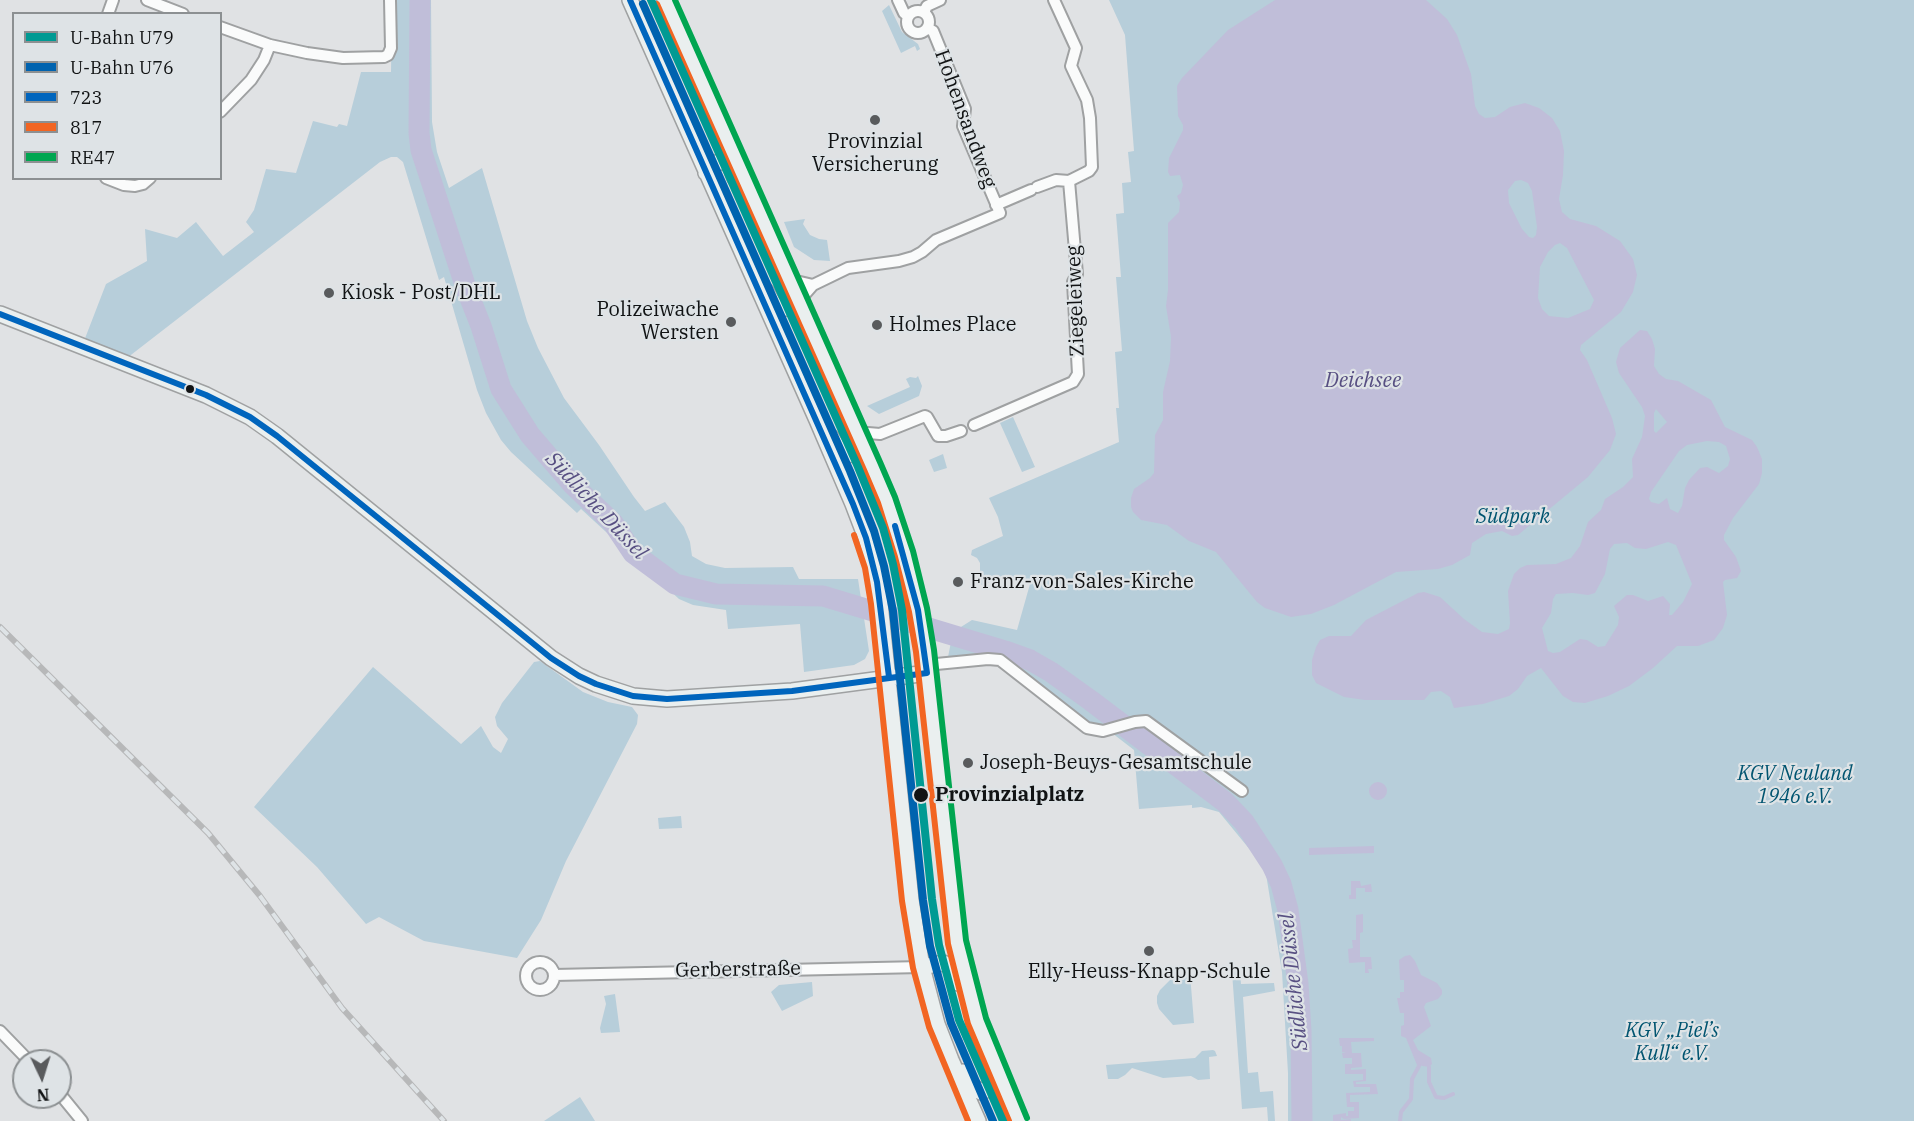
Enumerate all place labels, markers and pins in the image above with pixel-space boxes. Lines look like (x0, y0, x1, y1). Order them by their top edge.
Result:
marker: Provinzial Versicherung (868, 113, 882, 127)
place label: Provinzial Versicherung (812, 130, 938, 177)
place label: Kiosk - Post/DHL (341, 281, 501, 305)
marker: Kiosk - Post/DHL (322, 286, 336, 300)
place label: Polizeiwache Wersten (597, 298, 719, 345)
place label: Holmes Place (889, 313, 1016, 337)
marker: Polizeiwache Wersten (724, 315, 738, 329)
marker: Holmes Place (870, 318, 884, 332)
unlabelled marker (184, 383, 196, 395)
place label: Franz-von-Sales-Kirche (970, 570, 1194, 594)
marker: Franz-von-Sales-Kirche (951, 575, 965, 589)
place label: Joseph-Beuys-Gesamtschule (980, 751, 1252, 775)
marker: Joseph-Beuys-Gesamtschule (961, 756, 975, 770)
place label: Provinzialplatz (935, 783, 1084, 807)
marker: Provinzialplatz (912, 786, 930, 804)
marker: Elly-Heuss-Knapp-Schule (1142, 944, 1156, 958)
place label: Elly-Heuss-Knapp-Schule (1028, 960, 1270, 984)

